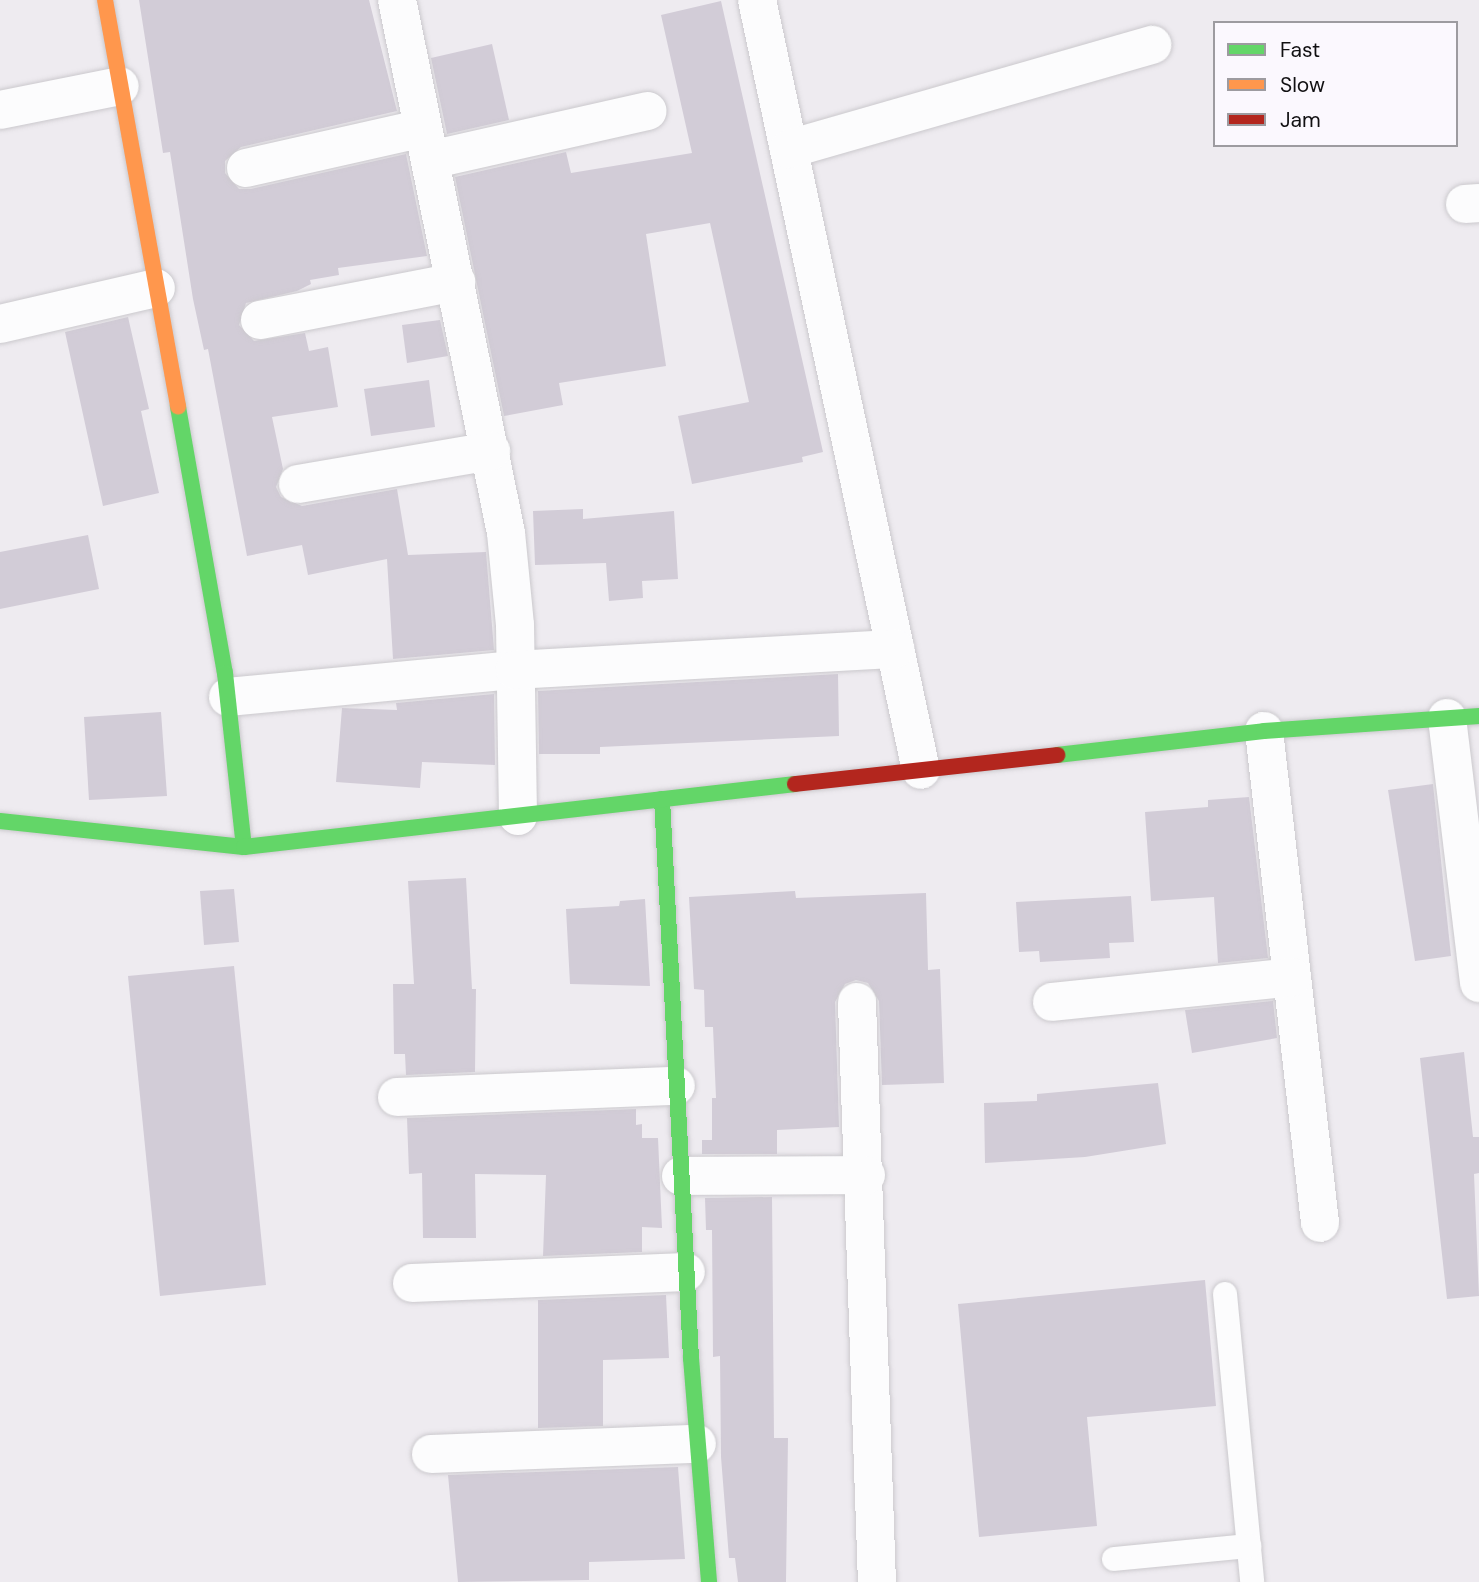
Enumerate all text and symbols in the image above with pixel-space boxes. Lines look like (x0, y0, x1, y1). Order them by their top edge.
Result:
legend (1213, 21, 1458, 147)
text: Fast (1280, 36, 1320, 64)
text: Slow (1280, 71, 1325, 99)
text: Jam (1280, 106, 1321, 134)

